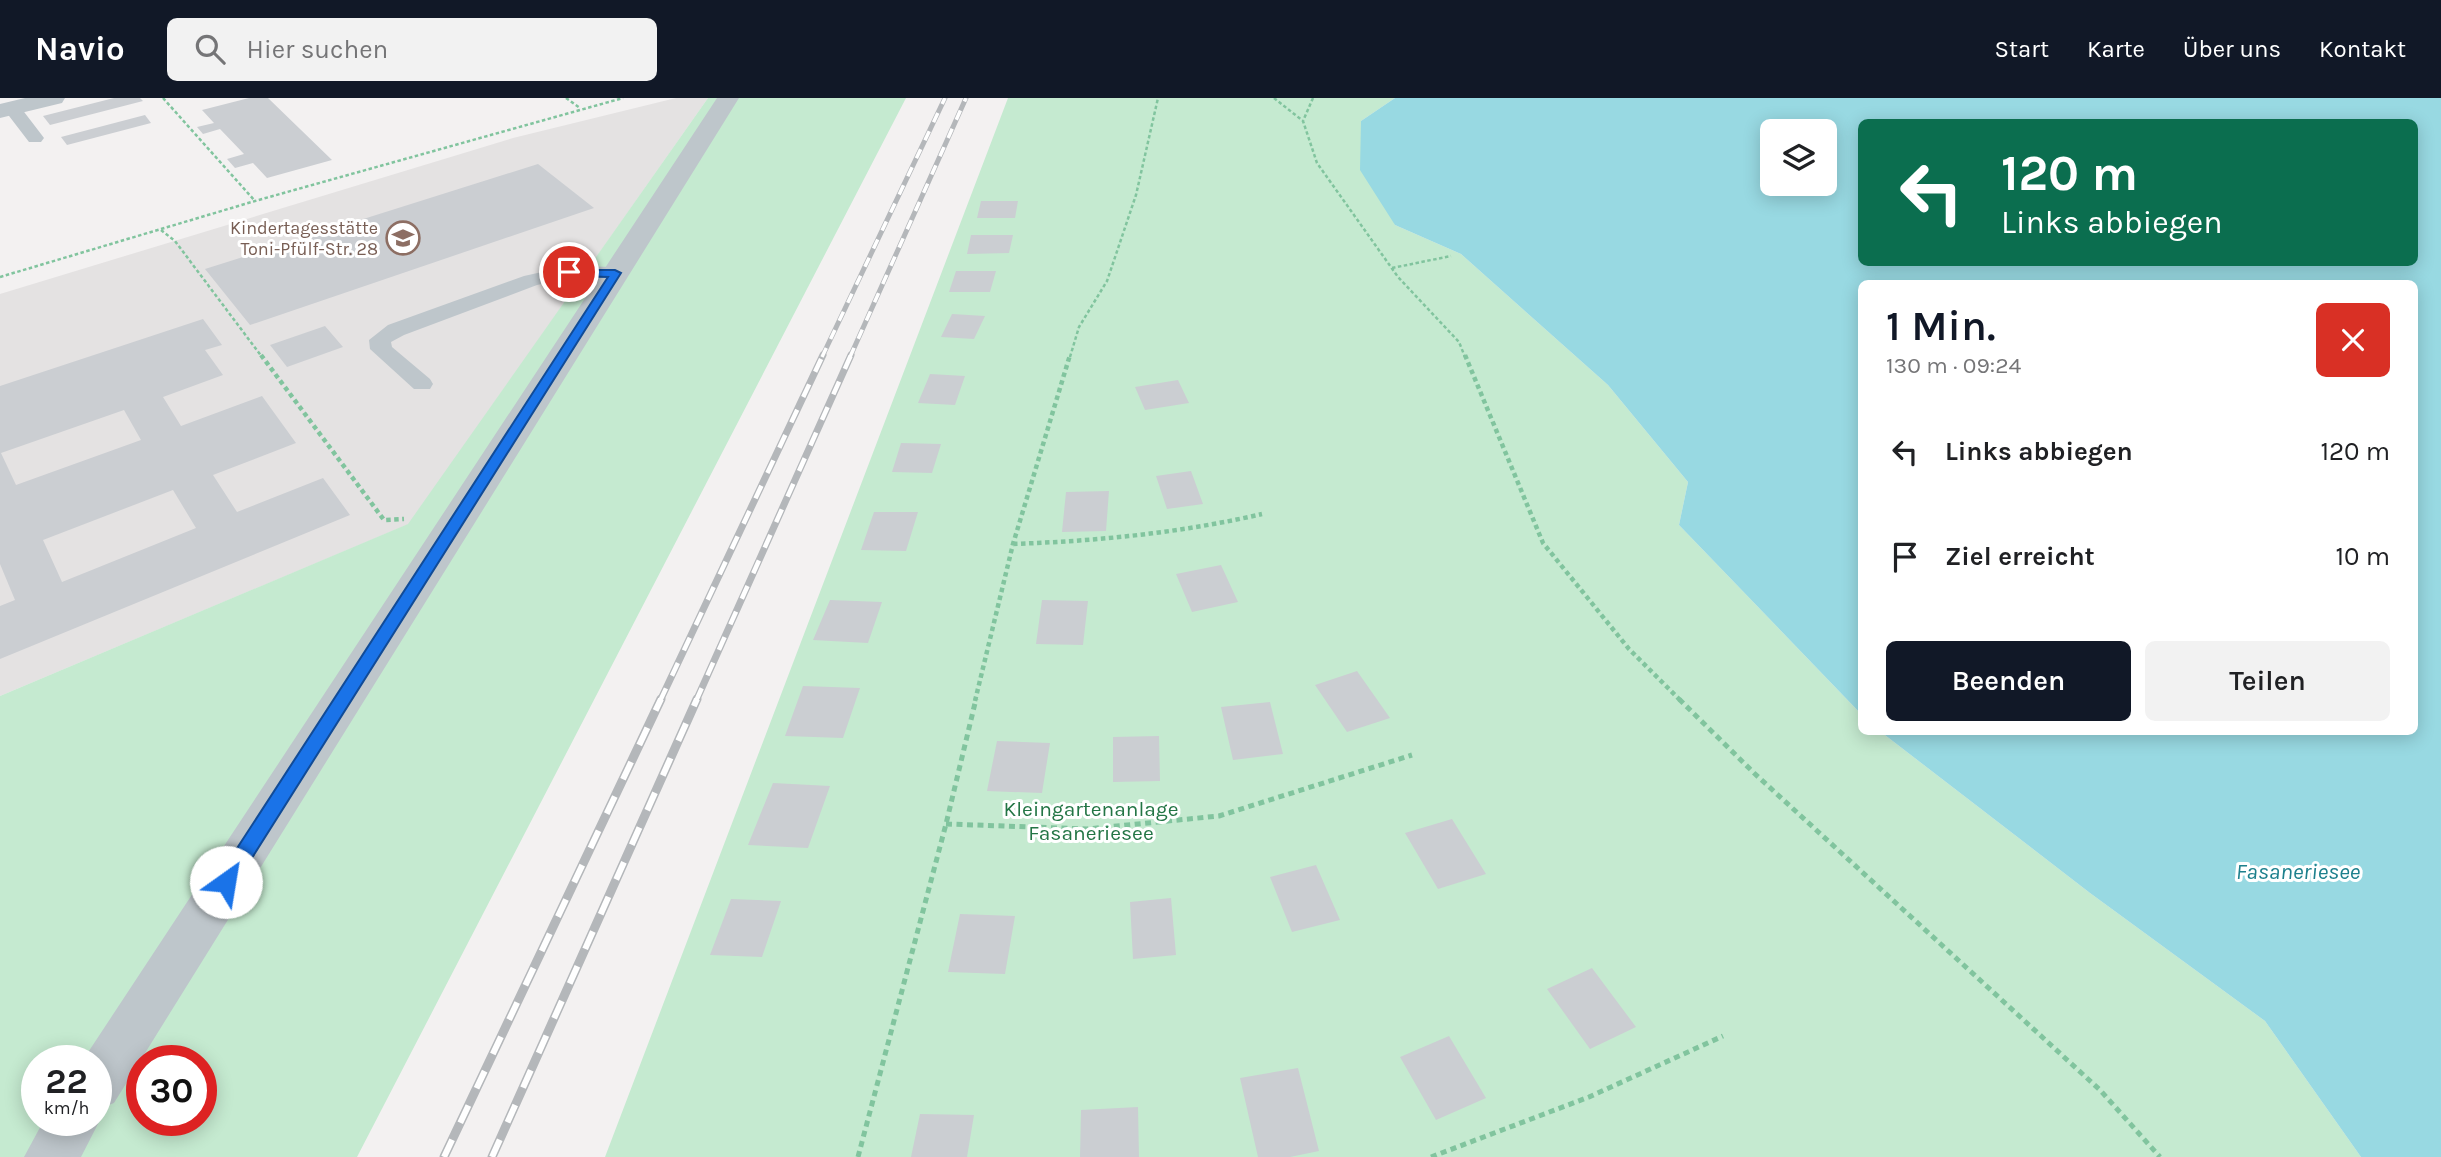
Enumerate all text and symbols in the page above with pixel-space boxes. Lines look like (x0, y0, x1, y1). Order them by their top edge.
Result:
search box (167, 18, 657, 81)
text: Navio (35, 30, 125, 68)
icon: search (191, 30, 229, 68)
text: Hier suchen (247, 34, 388, 65)
text: Start (1995, 35, 2049, 63)
text: Karte (2087, 35, 2145, 63)
text: Über uns (2183, 35, 2281, 63)
text: Kontakt (2319, 35, 2406, 63)
map controls (1760, 119, 1837, 196)
button: layers (1760, 119, 1837, 196)
text: 120 m (2001, 145, 2138, 202)
icon: left (1886, 147, 1977, 238)
text: Links abbiegen (2001, 204, 2223, 241)
place label: Kindertagesstätte Toni-Pfülf-Str. 28 (230, 217, 378, 260)
school or university icon: Kindertagesstätte Toni-Pfülf-Str. 28 (384, 219, 422, 257)
pin (539, 242, 599, 302)
icon: arrive (550, 253, 588, 291)
text: 1 Min. (1886, 301, 1996, 351)
button: close (2316, 303, 2390, 377)
text: 130 m · 09:24 (1886, 352, 2021, 379)
icon: left (1886, 433, 1924, 471)
text: Links abbiegen (1945, 436, 2133, 467)
text: 120 m (2320, 436, 2390, 467)
icon: arrive (1886, 538, 1924, 576)
text: Ziel erreicht (1945, 541, 2095, 572)
text: 10 m (2335, 541, 2390, 572)
button: Beenden (1886, 641, 2131, 721)
button: Teilen (2145, 641, 2390, 721)
park label: Kleingartenanlage Fasaneriesee (1003, 797, 1179, 845)
position arrow (189, 845, 263, 919)
water label: Fasaneriesee (2236, 858, 2361, 885)
speed limit sign: 30 (126, 1045, 217, 1136)
text: 22 (45, 1061, 88, 1102)
text: km/h (44, 1097, 89, 1119)

